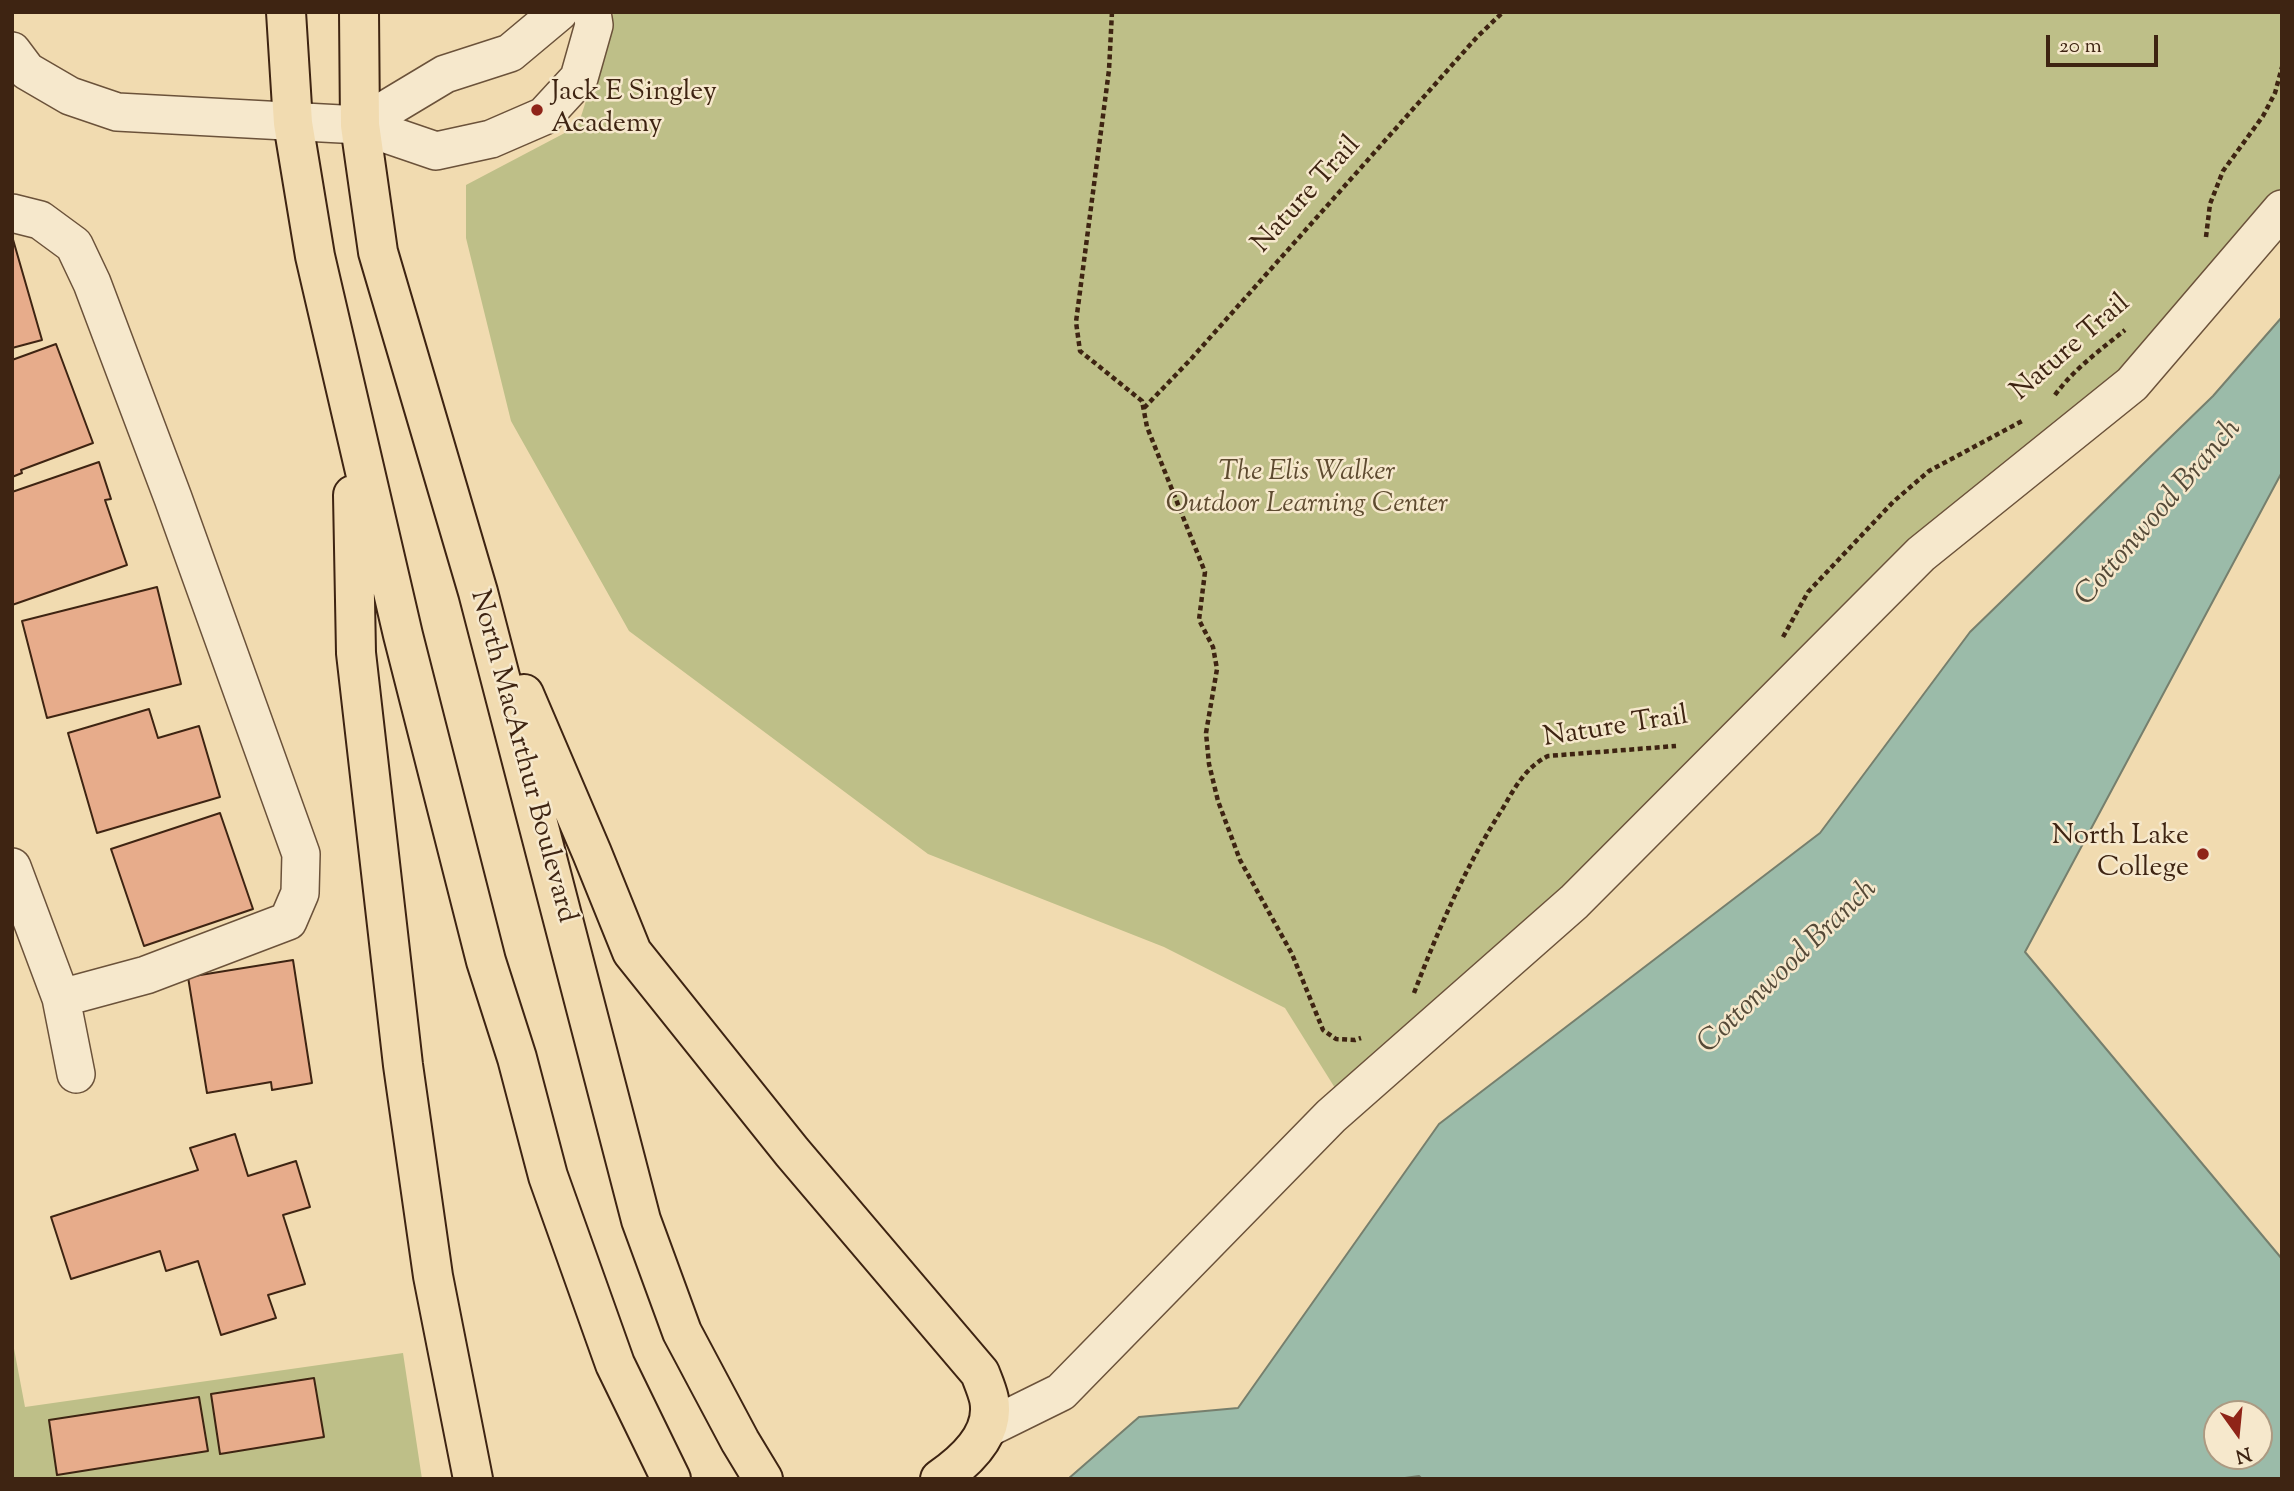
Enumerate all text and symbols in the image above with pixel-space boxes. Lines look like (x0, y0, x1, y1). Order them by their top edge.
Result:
scale bar (2049, 21, 2161, 65)
text: 20 m (2059, 32, 2102, 62)
place label: Jack E Singley Academy (551, 77, 717, 143)
marker: Jack E Singley Academy (529, 102, 545, 118)
street label: Nature Trail (1247, 130, 1369, 262)
street label: Nature Trail (2006, 288, 2138, 410)
water label: Cottonwood Branch (2069, 413, 2251, 615)
park label: The Elis Walker Outdoor Learning Center (1166, 457, 1448, 523)
street label: North MacArthur Boulevard (460, 587, 582, 927)
street label: Nature Trail (1541, 701, 1691, 757)
place label: North Lake College (2052, 821, 2189, 887)
marker: North Lake College (2195, 846, 2211, 862)
water label: Cottonwood Branch (1692, 873, 1886, 1063)
north arrow (2203, 1400, 2273, 1470)
text: N (2232, 1439, 2254, 1469)

